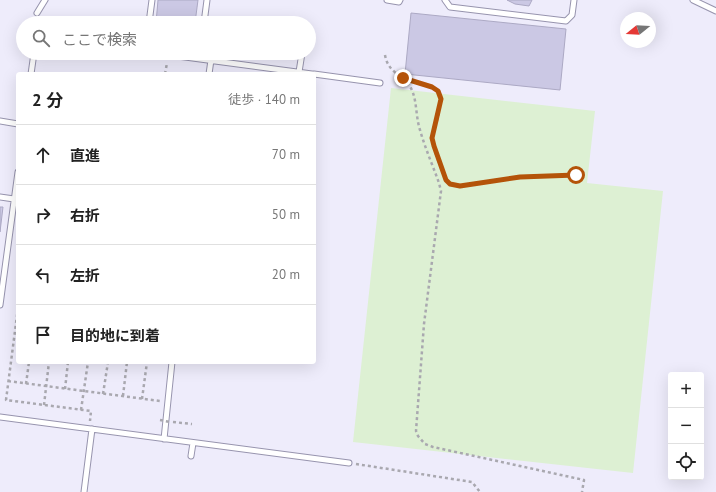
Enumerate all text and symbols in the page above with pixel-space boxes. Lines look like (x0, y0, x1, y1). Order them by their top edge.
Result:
north arrow (620, 12, 656, 48)
search box (16, 16, 316, 60)
icon: search (30, 27, 52, 49)
text: ここで検索 (62, 30, 137, 49)
route end (394, 69, 412, 87)
text: 2 分 (32, 89, 63, 111)
text: 徒歩 · 140 m (228, 91, 300, 108)
icon: ahead (32, 144, 54, 166)
text: 直進 (70, 146, 100, 165)
text: 70 m (272, 146, 300, 163)
route start (567, 166, 585, 184)
icon: right (32, 204, 54, 226)
text: 右折 (70, 206, 100, 225)
text: 50 m (272, 206, 300, 223)
icon: left (32, 264, 54, 286)
text: 左折 (70, 266, 100, 285)
text: 20 m (272, 266, 300, 283)
icon: arrive (32, 324, 54, 346)
text: 目的地に到着 (70, 326, 160, 345)
map controls (668, 372, 704, 480)
button: + (668, 372, 704, 408)
button: − (668, 408, 704, 444)
button: locate (668, 444, 704, 480)

